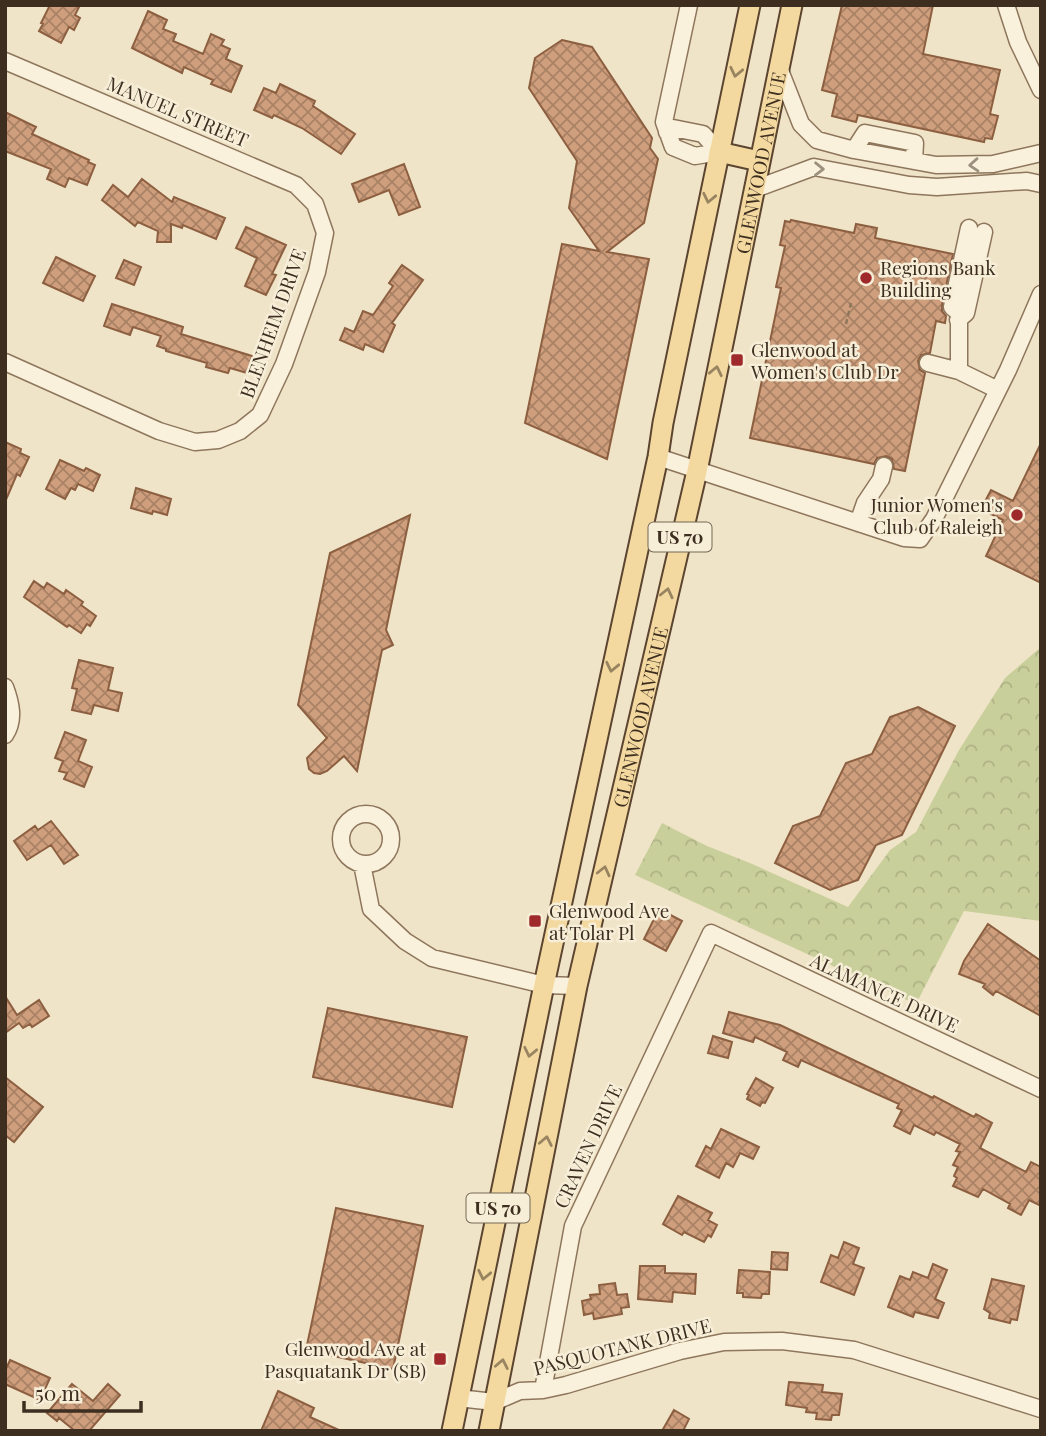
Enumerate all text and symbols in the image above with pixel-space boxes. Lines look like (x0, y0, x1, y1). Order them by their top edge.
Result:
one-way arrow (729, 66, 744, 78)
street label: MANUEL STREET (103, 69, 253, 153)
street label: GLENWOOD AVENUE (729, 70, 791, 256)
one-way arrow (968, 157, 979, 172)
one-way arrow (814, 162, 825, 177)
one-way arrow (703, 192, 718, 204)
street label: BLENHEIM DRIVE (233, 245, 311, 401)
place label: Regions Bank Building (880, 254, 996, 302)
marker: Regions Bank Building (858, 270, 874, 286)
place label: Glenwood at Women's Club Dr (750, 336, 899, 384)
marker: Glenwood at Women's Club Dr (729, 352, 745, 368)
one-way arrow (708, 365, 723, 377)
place label: Junior Women's Club of Raleigh (870, 491, 1003, 539)
marker: Junior Women's Club of Raleigh (1009, 507, 1025, 523)
road number: US 70 (648, 522, 712, 552)
one-way arrow (659, 587, 674, 599)
street label: GLENWOOD AVENUE (606, 624, 673, 810)
one-way arrow (606, 661, 621, 673)
one-way arrow (595, 865, 610, 877)
place label: Glenwood Ave at Tolar Pl (549, 897, 669, 945)
marker: Glenwood Ave at Tolar Pl (527, 913, 543, 929)
street label: ALAMANCE DRIVE (806, 946, 963, 1038)
one-way arrow (523, 1046, 538, 1058)
street label: CRAVEN DRIVE (547, 1080, 627, 1212)
one-way arrow (538, 1135, 553, 1147)
road number: US 70 (466, 1194, 530, 1223)
one-way arrow (477, 1269, 492, 1281)
street label: PASQUOTANK DRIVE (530, 1311, 714, 1381)
place label: Glenwood Ave at Pasquatank Dr (SB) (264, 1335, 426, 1383)
marker: Glenwood Ave at Pasquatank Dr (SB) (432, 1351, 448, 1367)
one-way arrow (494, 1358, 509, 1370)
scale bar (24, 1370, 142, 1414)
text: 50 m (35, 1378, 81, 1406)

